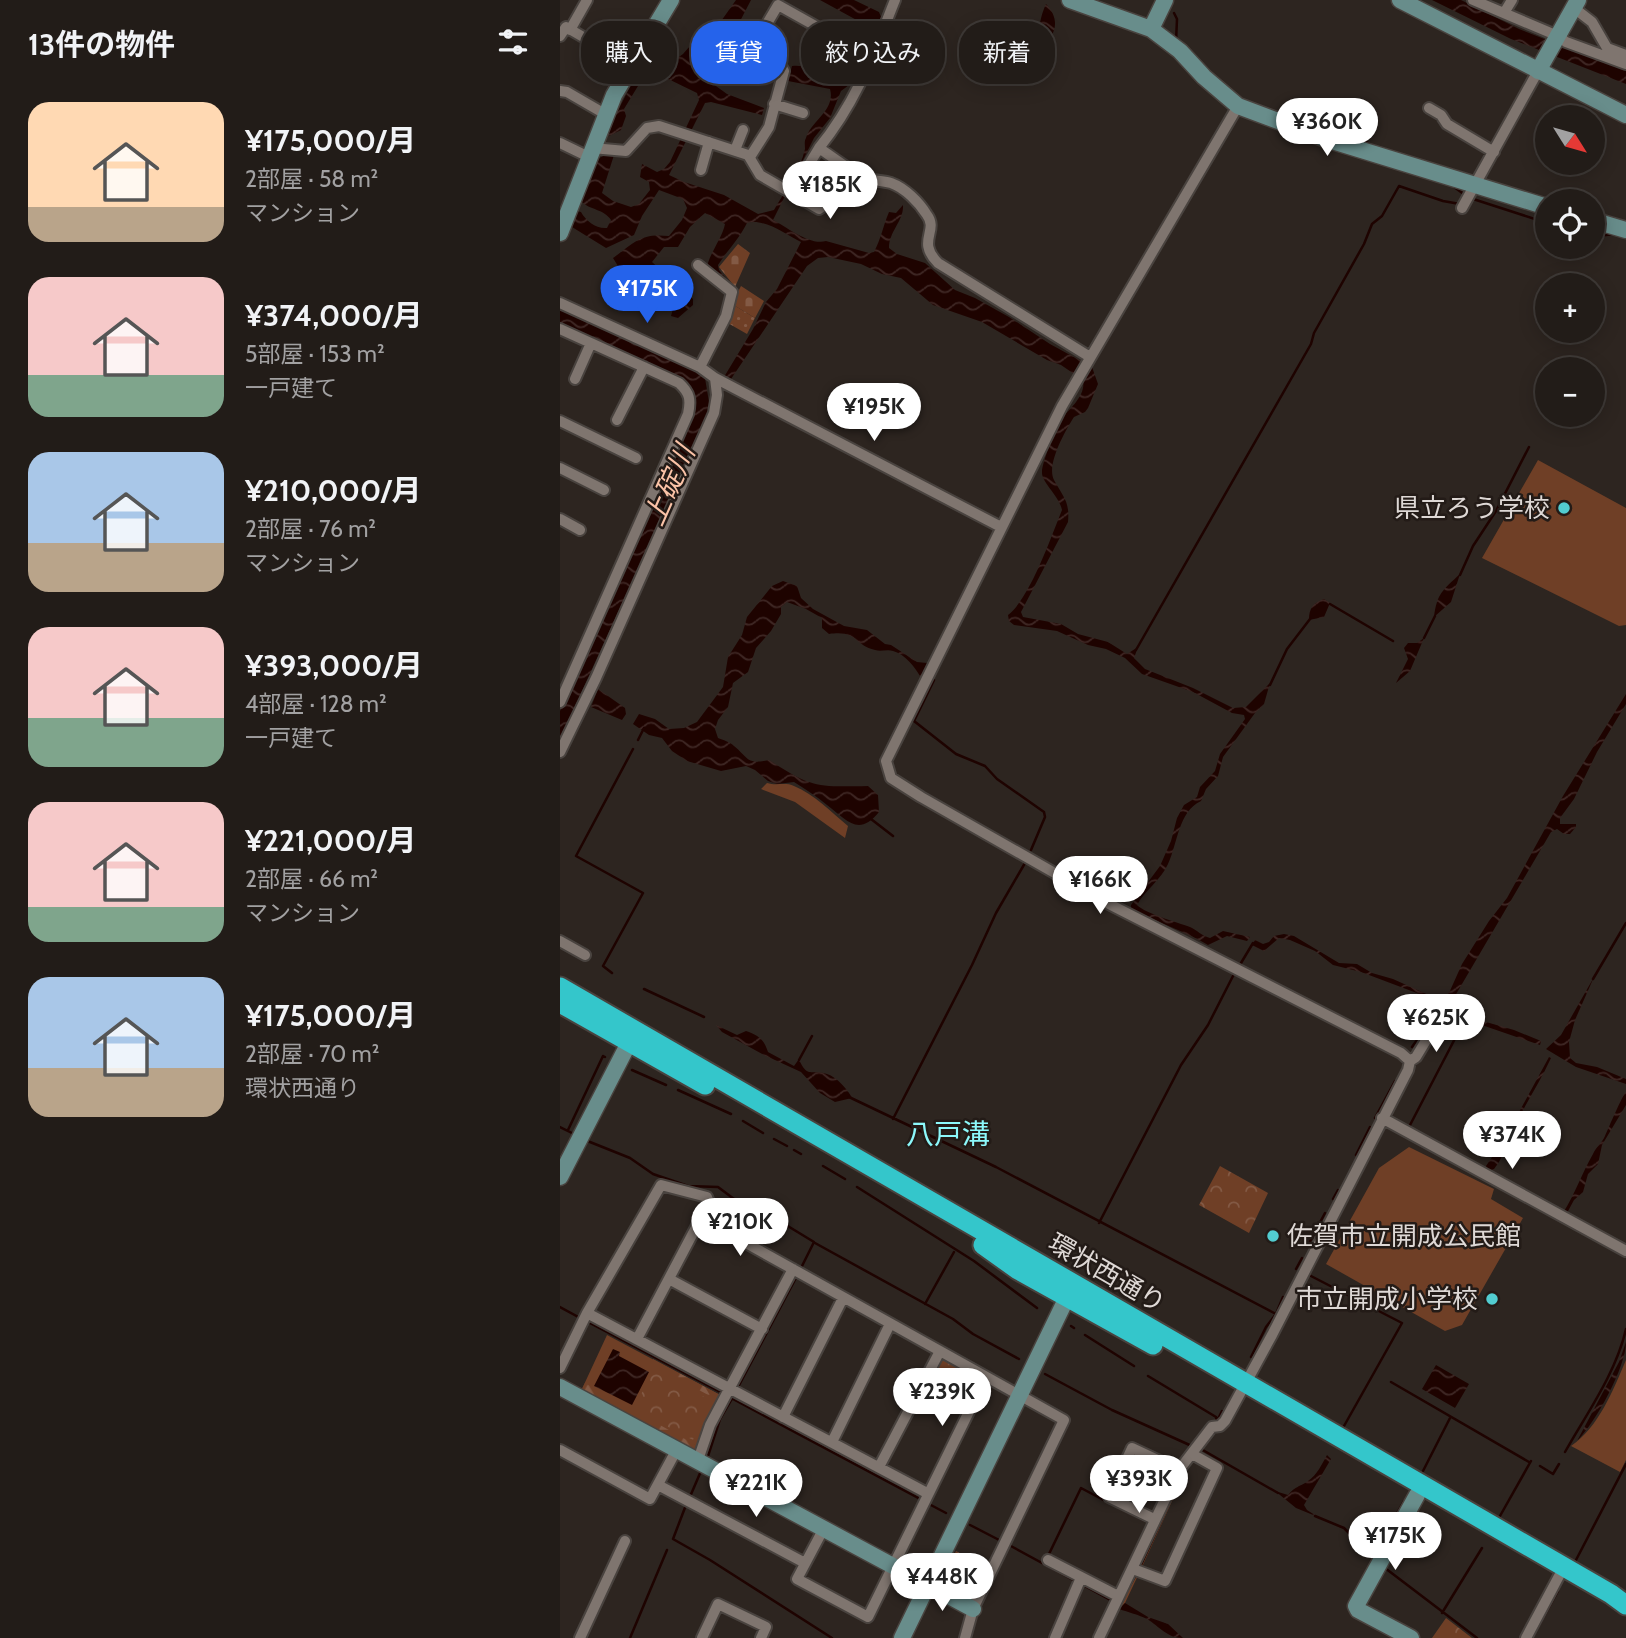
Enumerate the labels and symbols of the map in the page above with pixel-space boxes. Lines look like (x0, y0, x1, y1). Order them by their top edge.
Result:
pin: ¥360K (1278, 99, 1376, 158)
north arrow (1535, 105, 1605, 175)
pin: ¥185K (781, 162, 879, 221)
pin: ¥175K (598, 266, 696, 325)
pin: ¥195K (825, 384, 923, 443)
water label: 上碇川 (636, 437, 703, 530)
place label: 県立ろう学校 (1394, 492, 1550, 524)
marker: 県立ろう学校 (1556, 500, 1572, 516)
pin: ¥166K (1051, 856, 1149, 916)
pin: ¥625K (1387, 995, 1485, 1054)
pin: ¥374K (1463, 1112, 1561, 1171)
district label: 八戸溝 (906, 1117, 990, 1151)
pin: ¥210K (691, 1198, 789, 1258)
place label: 佐賀市立開成公民館 (1287, 1220, 1521, 1252)
street label: 環状西通り (1043, 1227, 1171, 1319)
marker: 佐賀市立開成公民館 (1265, 1228, 1281, 1244)
place label: 市立開成小学校 (1296, 1283, 1478, 1315)
marker: 市立開成小学校 (1484, 1291, 1500, 1307)
pin: ¥239K (893, 1368, 991, 1428)
pin: ¥393K (1090, 1456, 1188, 1515)
pin: ¥221K (707, 1460, 805, 1519)
pin: ¥175K (1346, 1512, 1444, 1572)
pin: ¥448K (893, 1554, 991, 1613)

